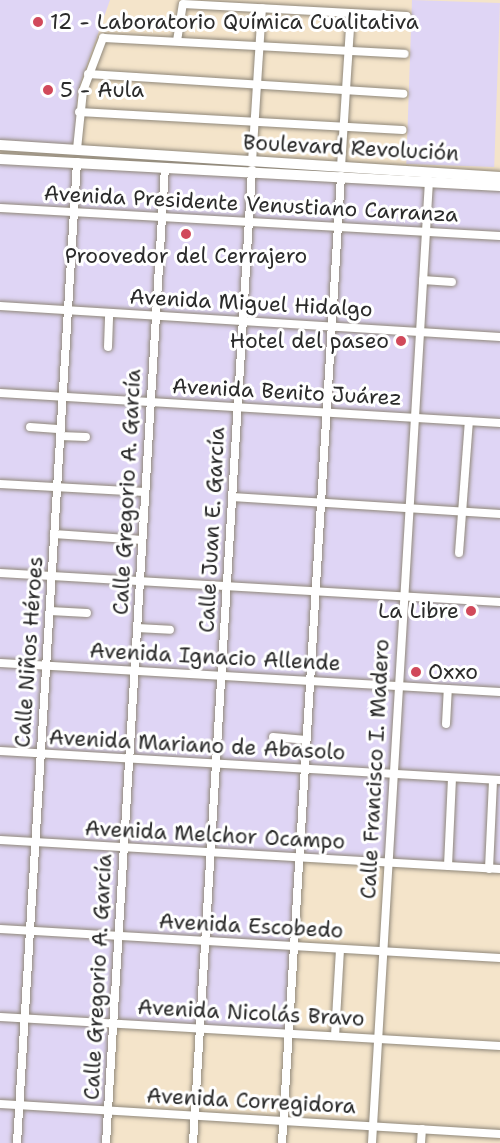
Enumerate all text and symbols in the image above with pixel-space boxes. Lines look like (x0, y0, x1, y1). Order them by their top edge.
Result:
place label: 12 - Laboratorio Química Cualitativa (50, 9, 419, 35)
marker: 12 - Laboratorio Química Cualitativa (31, 15, 45, 29)
place label: 5 - Aula (60, 77, 144, 103)
marker: 5 - Aula (41, 83, 55, 97)
street label: Boulevard Revolución (242, 130, 460, 166)
street label: Avenida Presidente Venustiano Carranza (43, 181, 459, 227)
marker: Proovedor del Cerrajero (179, 227, 193, 241)
place label: Proovedor del Cerrajero (65, 243, 307, 269)
street label: Avenida Miguel Hidalgo (129, 284, 373, 322)
place label: Hotel del paseo (230, 328, 389, 354)
marker: Hotel del paseo (394, 334, 408, 348)
street label: Calle Gregorio A. García (108, 368, 146, 616)
street label: Avenida Benito Juárez (171, 373, 403, 411)
street label: Calle Juan E. García (194, 427, 230, 633)
street label: Calle Niños Héroes (10, 556, 48, 748)
place label: La Libre (378, 598, 459, 624)
marker: La Libre (464, 604, 478, 618)
street label: Avenida Ignacio Allende (89, 638, 341, 676)
street label: Calle Francisco I. Madero (356, 638, 394, 900)
place label: Oxxo (428, 659, 478, 685)
marker: Oxxo (409, 665, 423, 679)
street label: Avenida Mariano de Abasolo (48, 725, 346, 765)
street label: Avenida Melchor Ocampo (84, 816, 346, 854)
street label: Calle Gregorio A. García (79, 853, 117, 1101)
street label: Avenida Escobedo (158, 909, 344, 943)
street label: Avenida Nicolás Bravo (137, 994, 365, 1032)
street label: Avenida Corregidora (146, 1083, 356, 1119)

